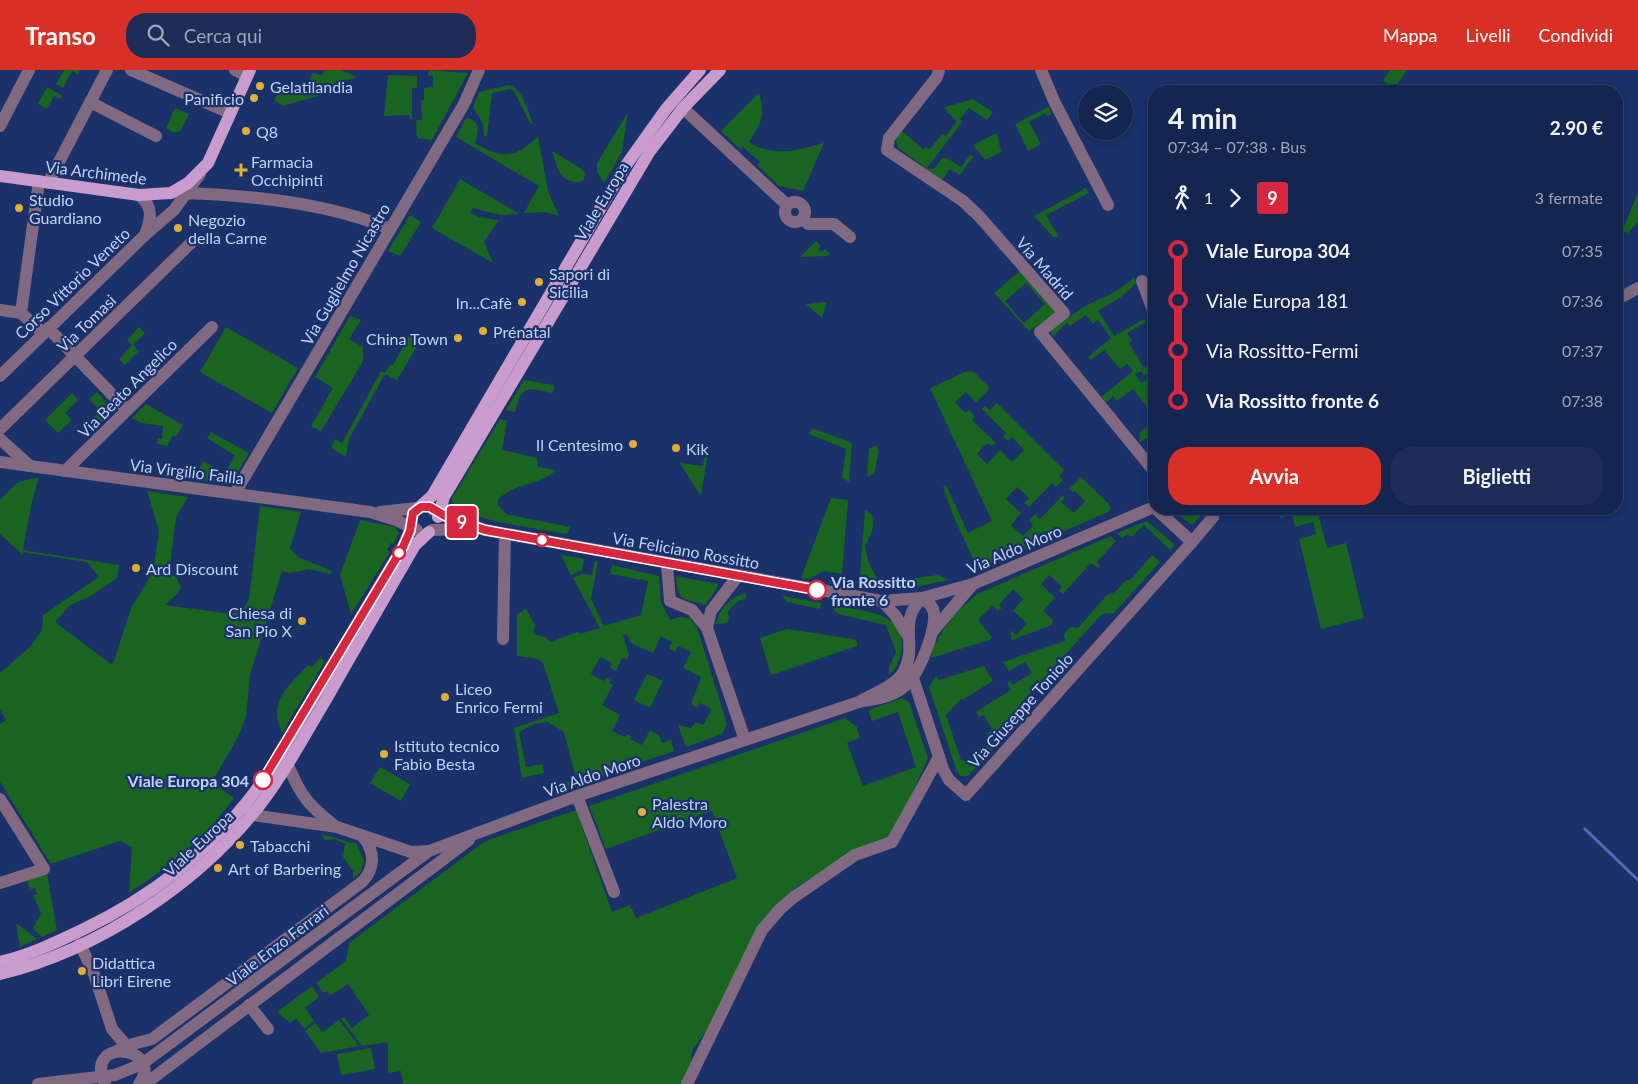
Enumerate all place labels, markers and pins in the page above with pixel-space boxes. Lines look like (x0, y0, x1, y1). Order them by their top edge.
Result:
place label: Gelatilandia (270, 77, 353, 96)
marker: Gelatilandia (254, 80, 266, 92)
place label: Panificio (184, 89, 244, 108)
marker: Panificio (248, 92, 260, 104)
place label: Q8 (256, 122, 278, 141)
marker: Q8 (240, 125, 252, 137)
place label: Farmacia Occhipinti (251, 152, 323, 189)
marker: Farmacia Occhipinti (235, 164, 247, 176)
place label: Studio Guardiano (29, 190, 102, 227)
marker: Studio Guardiano (13, 202, 25, 214)
place label: Negozio della Carne (188, 210, 267, 247)
marker: Negozio della Carne (172, 222, 184, 234)
place label: Sapori di Sicilia (549, 264, 610, 301)
marker: Sapori di Sicilia (533, 276, 545, 288)
place label: In...Cafè (455, 293, 512, 312)
marker: In...Cafè (516, 296, 528, 308)
place label: Prénatal (493, 322, 551, 341)
marker: Prénatal (477, 325, 489, 337)
place label: China Town (366, 329, 448, 348)
marker: China Town (452, 332, 464, 344)
place label: Il Centesimo (536, 435, 623, 454)
marker: Il Centesimo (627, 438, 639, 450)
place label: Kik (686, 439, 709, 458)
marker: Kik (670, 442, 682, 454)
unlabelled marker (535, 533, 549, 547)
unlabelled marker (392, 546, 406, 560)
place label: Ard Discount (146, 559, 238, 578)
marker: Ard Discount (130, 562, 142, 574)
place label: Via Rossitto fronte 6 (830, 572, 916, 609)
marker: Via Rossitto fronte 6 (807, 580, 827, 600)
place label: Chiesa di San Pio X (226, 603, 293, 640)
marker: Chiesa di San Pio X (296, 615, 308, 627)
place label: Liceo Enrico Fermi (455, 679, 543, 716)
marker: Liceo Enrico Fermi (439, 691, 451, 703)
place label: Istituto tecnico Fabio Besta (394, 736, 500, 773)
marker: Istituto tecnico Fabio Besta (378, 748, 390, 760)
marker: Viale Europa 304 (253, 770, 273, 790)
place label: Viale Europa 304 (126, 771, 249, 790)
place label: Palestra Aldo Moro (652, 794, 727, 831)
marker: Palestra Aldo Moro (636, 806, 648, 818)
place label: Tabacchi (250, 836, 310, 855)
marker: Tabacchi (234, 839, 246, 851)
place label: Art of Barbering (228, 859, 341, 878)
marker: Art of Barbering (212, 862, 224, 874)
place label: Didattica Libri Eirene (92, 953, 171, 990)
marker: Didattica Libri Eirene (76, 965, 88, 977)

